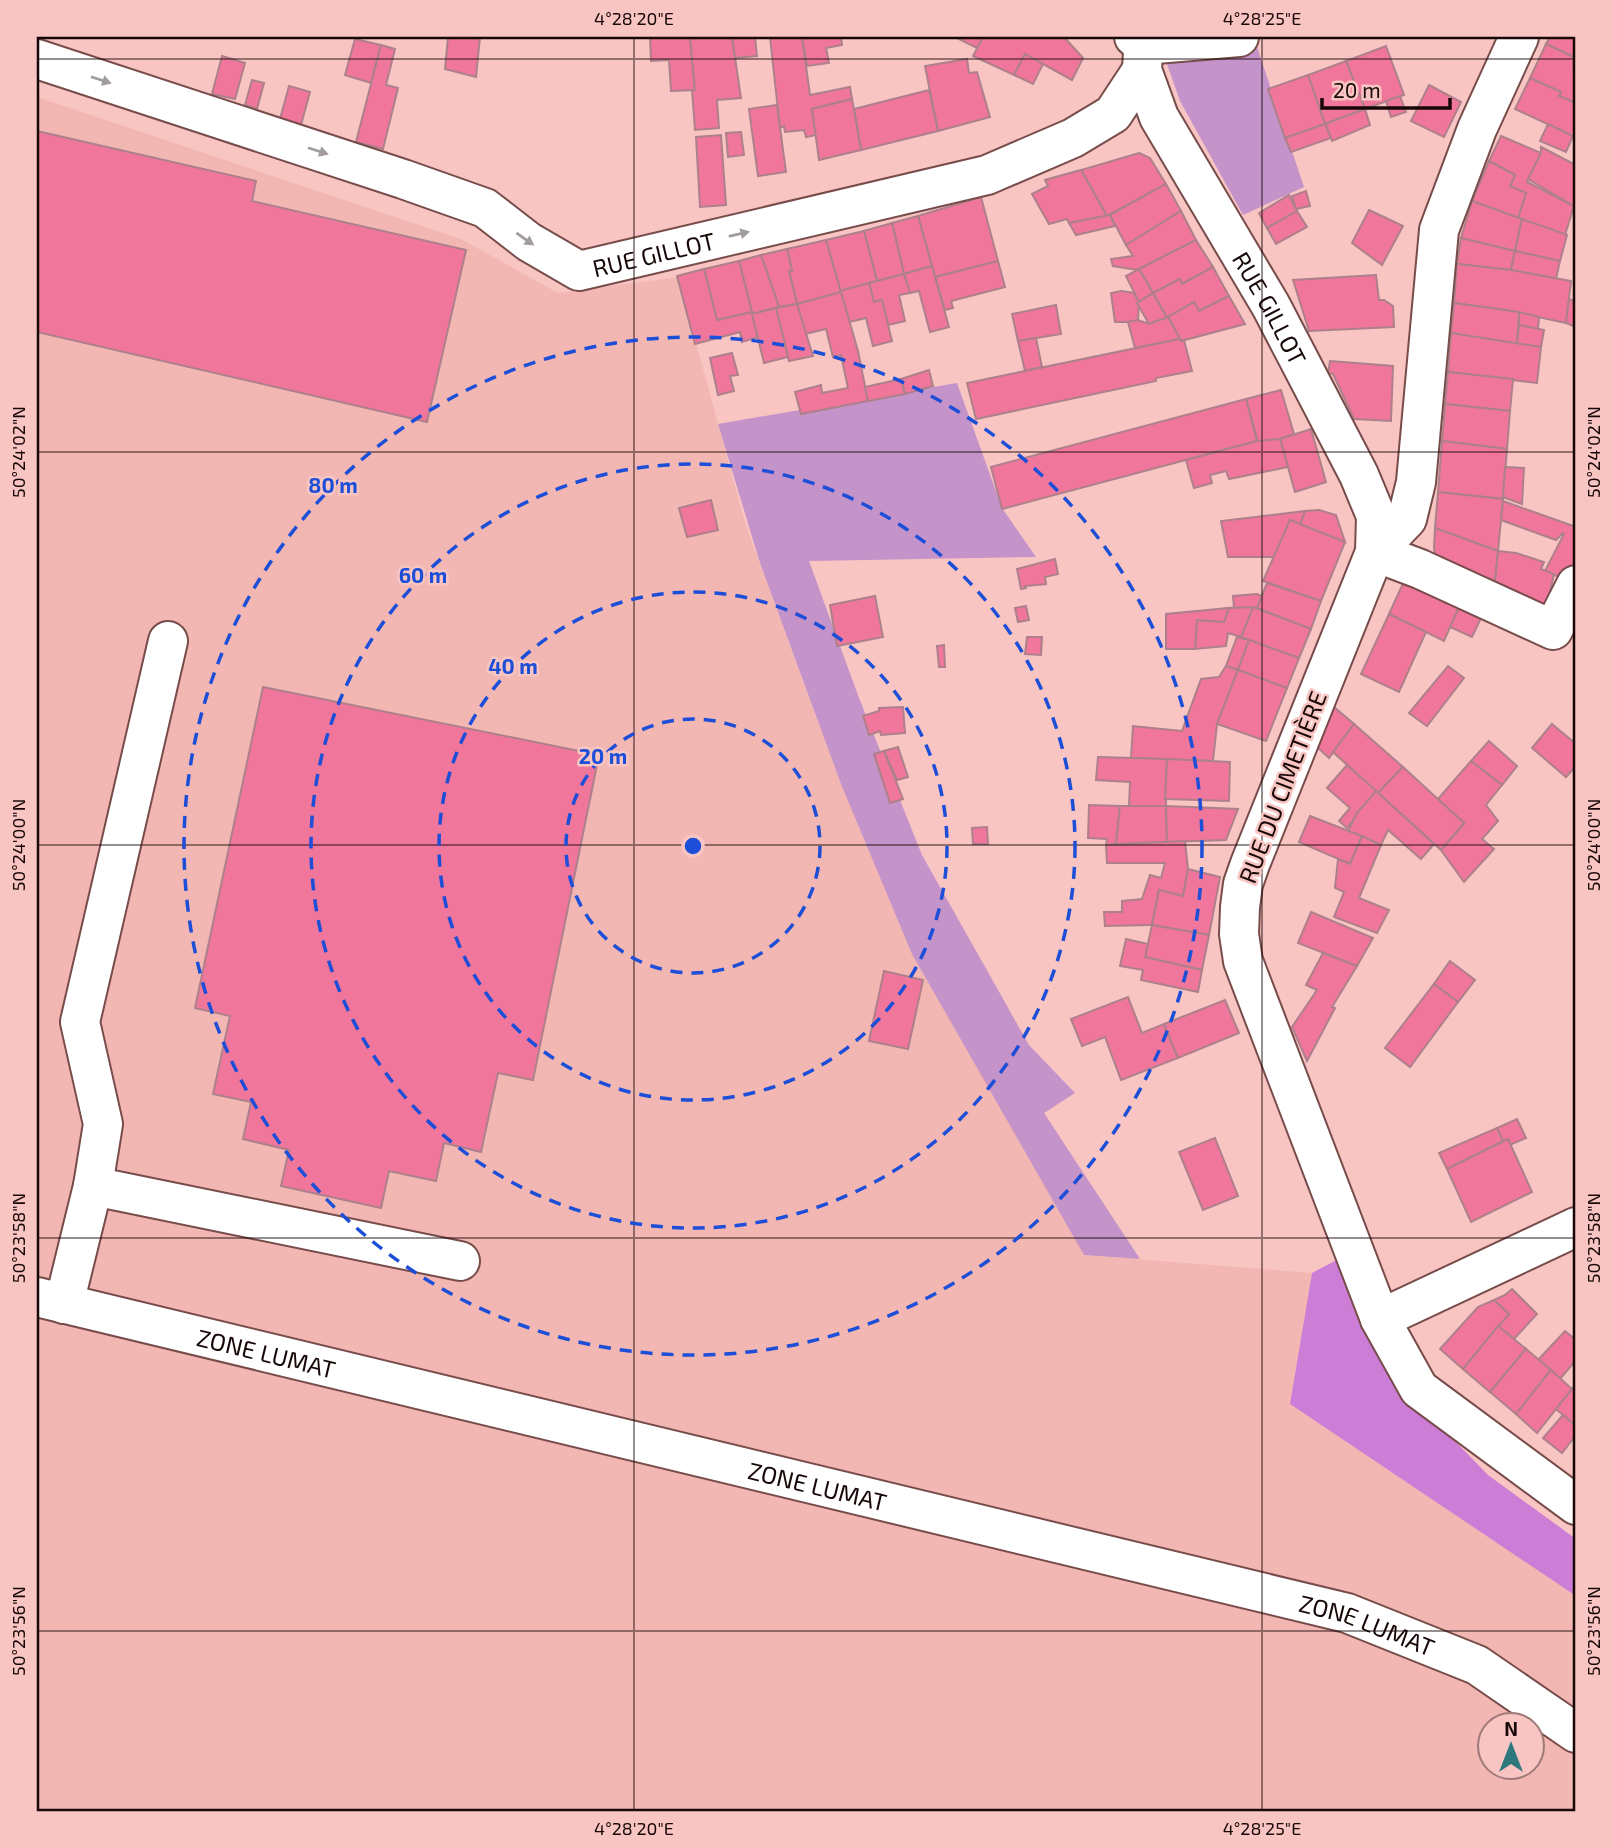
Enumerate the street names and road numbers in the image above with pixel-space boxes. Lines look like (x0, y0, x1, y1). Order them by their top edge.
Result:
street label: RUE GILLOT (589, 225, 718, 282)
street label: RUE GILLOT (1227, 246, 1313, 369)
street label: RUE DU CIMETIÈRE (1232, 687, 1332, 887)
street label: ZONE LUMAT (194, 1322, 339, 1383)
street label: ZONE LUMAT (745, 1455, 890, 1516)
street label: ZONE LUMAT (1297, 1588, 1439, 1661)

